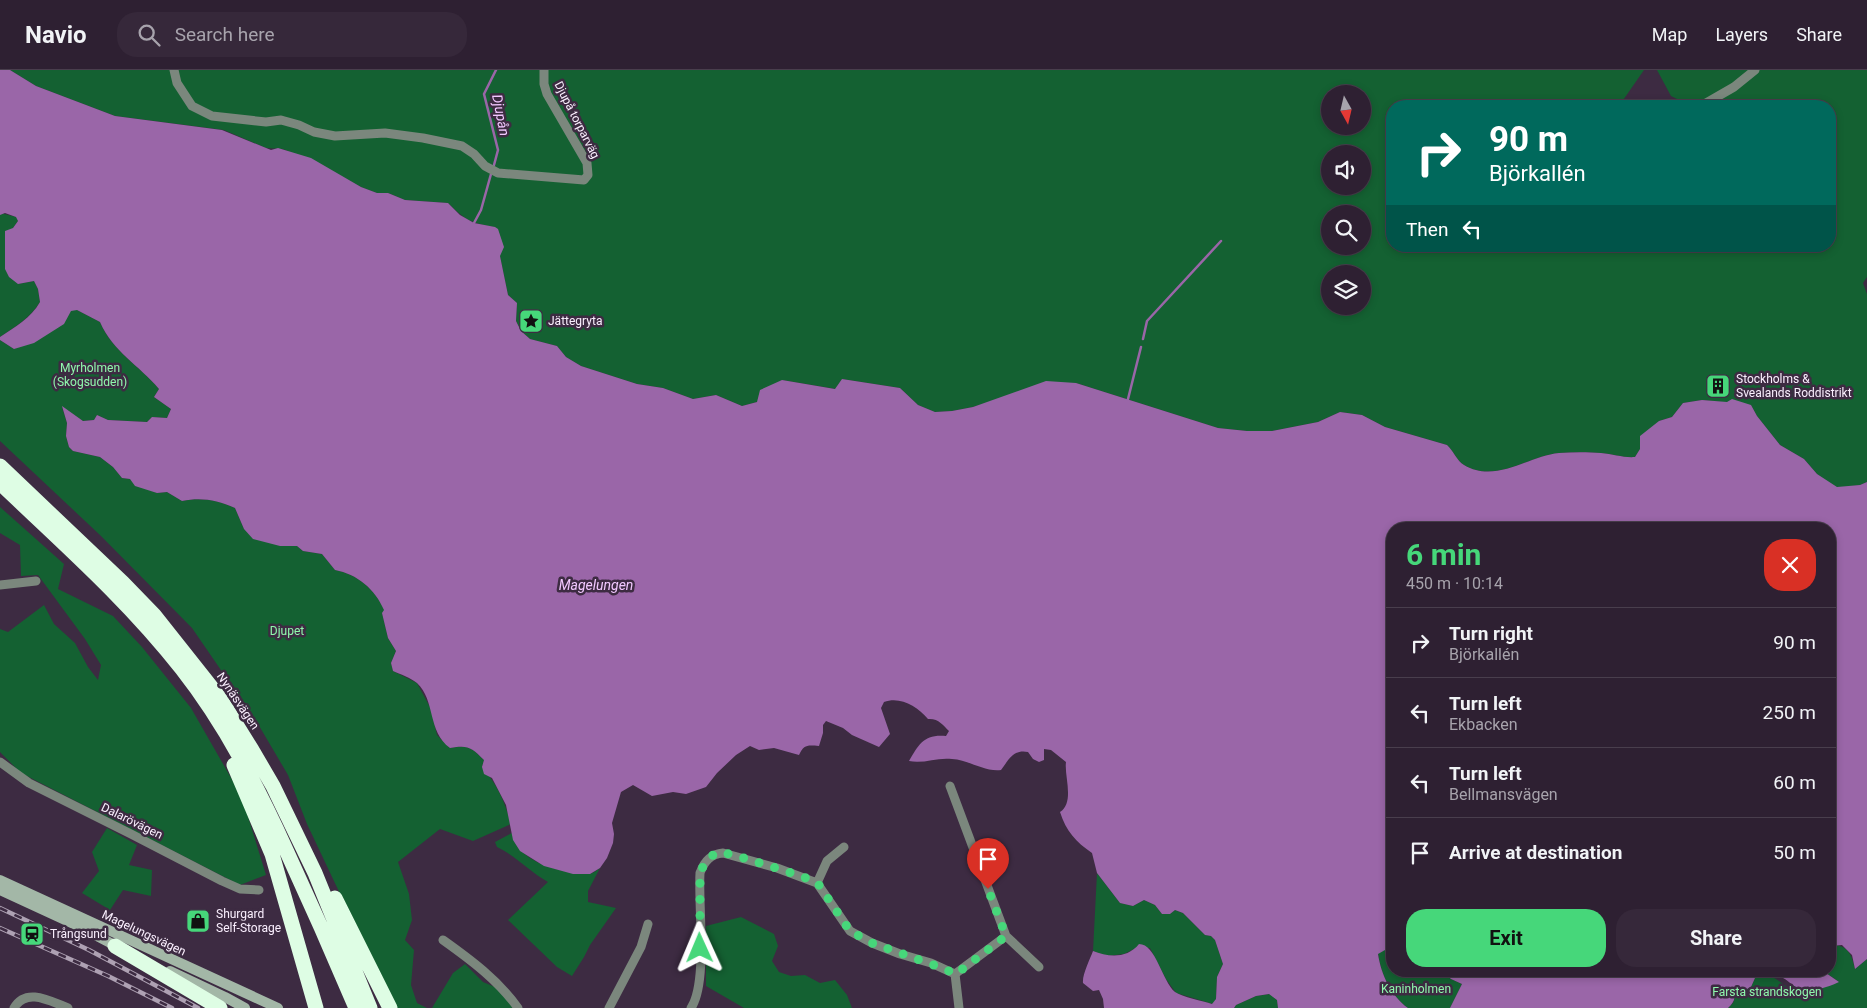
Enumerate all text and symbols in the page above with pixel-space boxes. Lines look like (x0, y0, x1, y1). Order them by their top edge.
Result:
search box (117, 12, 467, 57)
text: Navio (25, 21, 87, 49)
icon: search (135, 21, 163, 49)
text: Search here (175, 23, 275, 46)
text: Map (1652, 24, 1687, 45)
text: Layers (1715, 24, 1768, 45)
text: Share (1796, 24, 1842, 45)
street label: Djupå torparväg (552, 79, 602, 161)
north arrow (1321, 85, 1371, 135)
map controls (1321, 85, 1371, 315)
water label: Djupån (489, 93, 513, 137)
text: 90 m (1489, 119, 1568, 160)
icon: right (1406, 120, 1471, 185)
button: sound (1321, 145, 1371, 195)
text: Björkallén (1489, 161, 1586, 186)
button: search (1321, 205, 1371, 255)
icon: left (1458, 215, 1486, 243)
text: Then (1406, 218, 1448, 241)
button: layers (1321, 265, 1371, 315)
place icon: Jättegryta (518, 308, 544, 334)
place label: Jättegryta (548, 314, 602, 328)
park label: Myrholmen (Skogsudden) (53, 361, 127, 389)
place label: Stockholms & Svealands Roddistrikt (1736, 372, 1852, 400)
building icon: Stockholms & Svealands Roddistrikt (1705, 373, 1731, 399)
text: 6 min (1406, 537, 1481, 572)
button: close (1764, 539, 1816, 591)
text: 450 m · 10:14 (1406, 574, 1503, 593)
water label: Magelungen (559, 577, 633, 593)
text: Turn right (1449, 622, 1533, 645)
park label: Djupet (270, 624, 304, 638)
icon: right (1406, 629, 1434, 657)
text: 90 m (1773, 631, 1816, 654)
text: Björkallén (1449, 645, 1519, 664)
street label: Nynäsvägen (214, 670, 262, 732)
text: Turn left (1449, 692, 1522, 715)
icon: left (1406, 699, 1434, 727)
text: 250 m (1763, 701, 1816, 724)
text: Ekbacken (1449, 715, 1518, 734)
text: Turn left (1449, 762, 1522, 785)
icon: left (1406, 769, 1434, 797)
text: 60 m (1773, 771, 1816, 794)
text: Bellmansvägen (1449, 785, 1558, 804)
street label: Dalarövägen (99, 800, 165, 842)
pin (967, 838, 1009, 889)
icon: arrive (1406, 839, 1434, 867)
text: Arrive at destination (1449, 841, 1622, 864)
text: 50 m (1773, 841, 1816, 864)
icon: arrive (974, 845, 1002, 873)
street label: Magelungsvägen (100, 907, 188, 959)
place label: Shurgard Self-Storage (216, 907, 281, 935)
shop icon: Shurgard Self-Storage (185, 908, 211, 934)
button: Exit (1406, 909, 1606, 967)
button: Share (1616, 909, 1816, 967)
station icon: Trångsund (19, 921, 45, 947)
position arrow (673, 921, 725, 973)
place label: Trångsund (50, 927, 107, 941)
park label: Kaninholmen (1381, 982, 1451, 996)
park label: Farsta strandskogen (1712, 985, 1822, 999)

